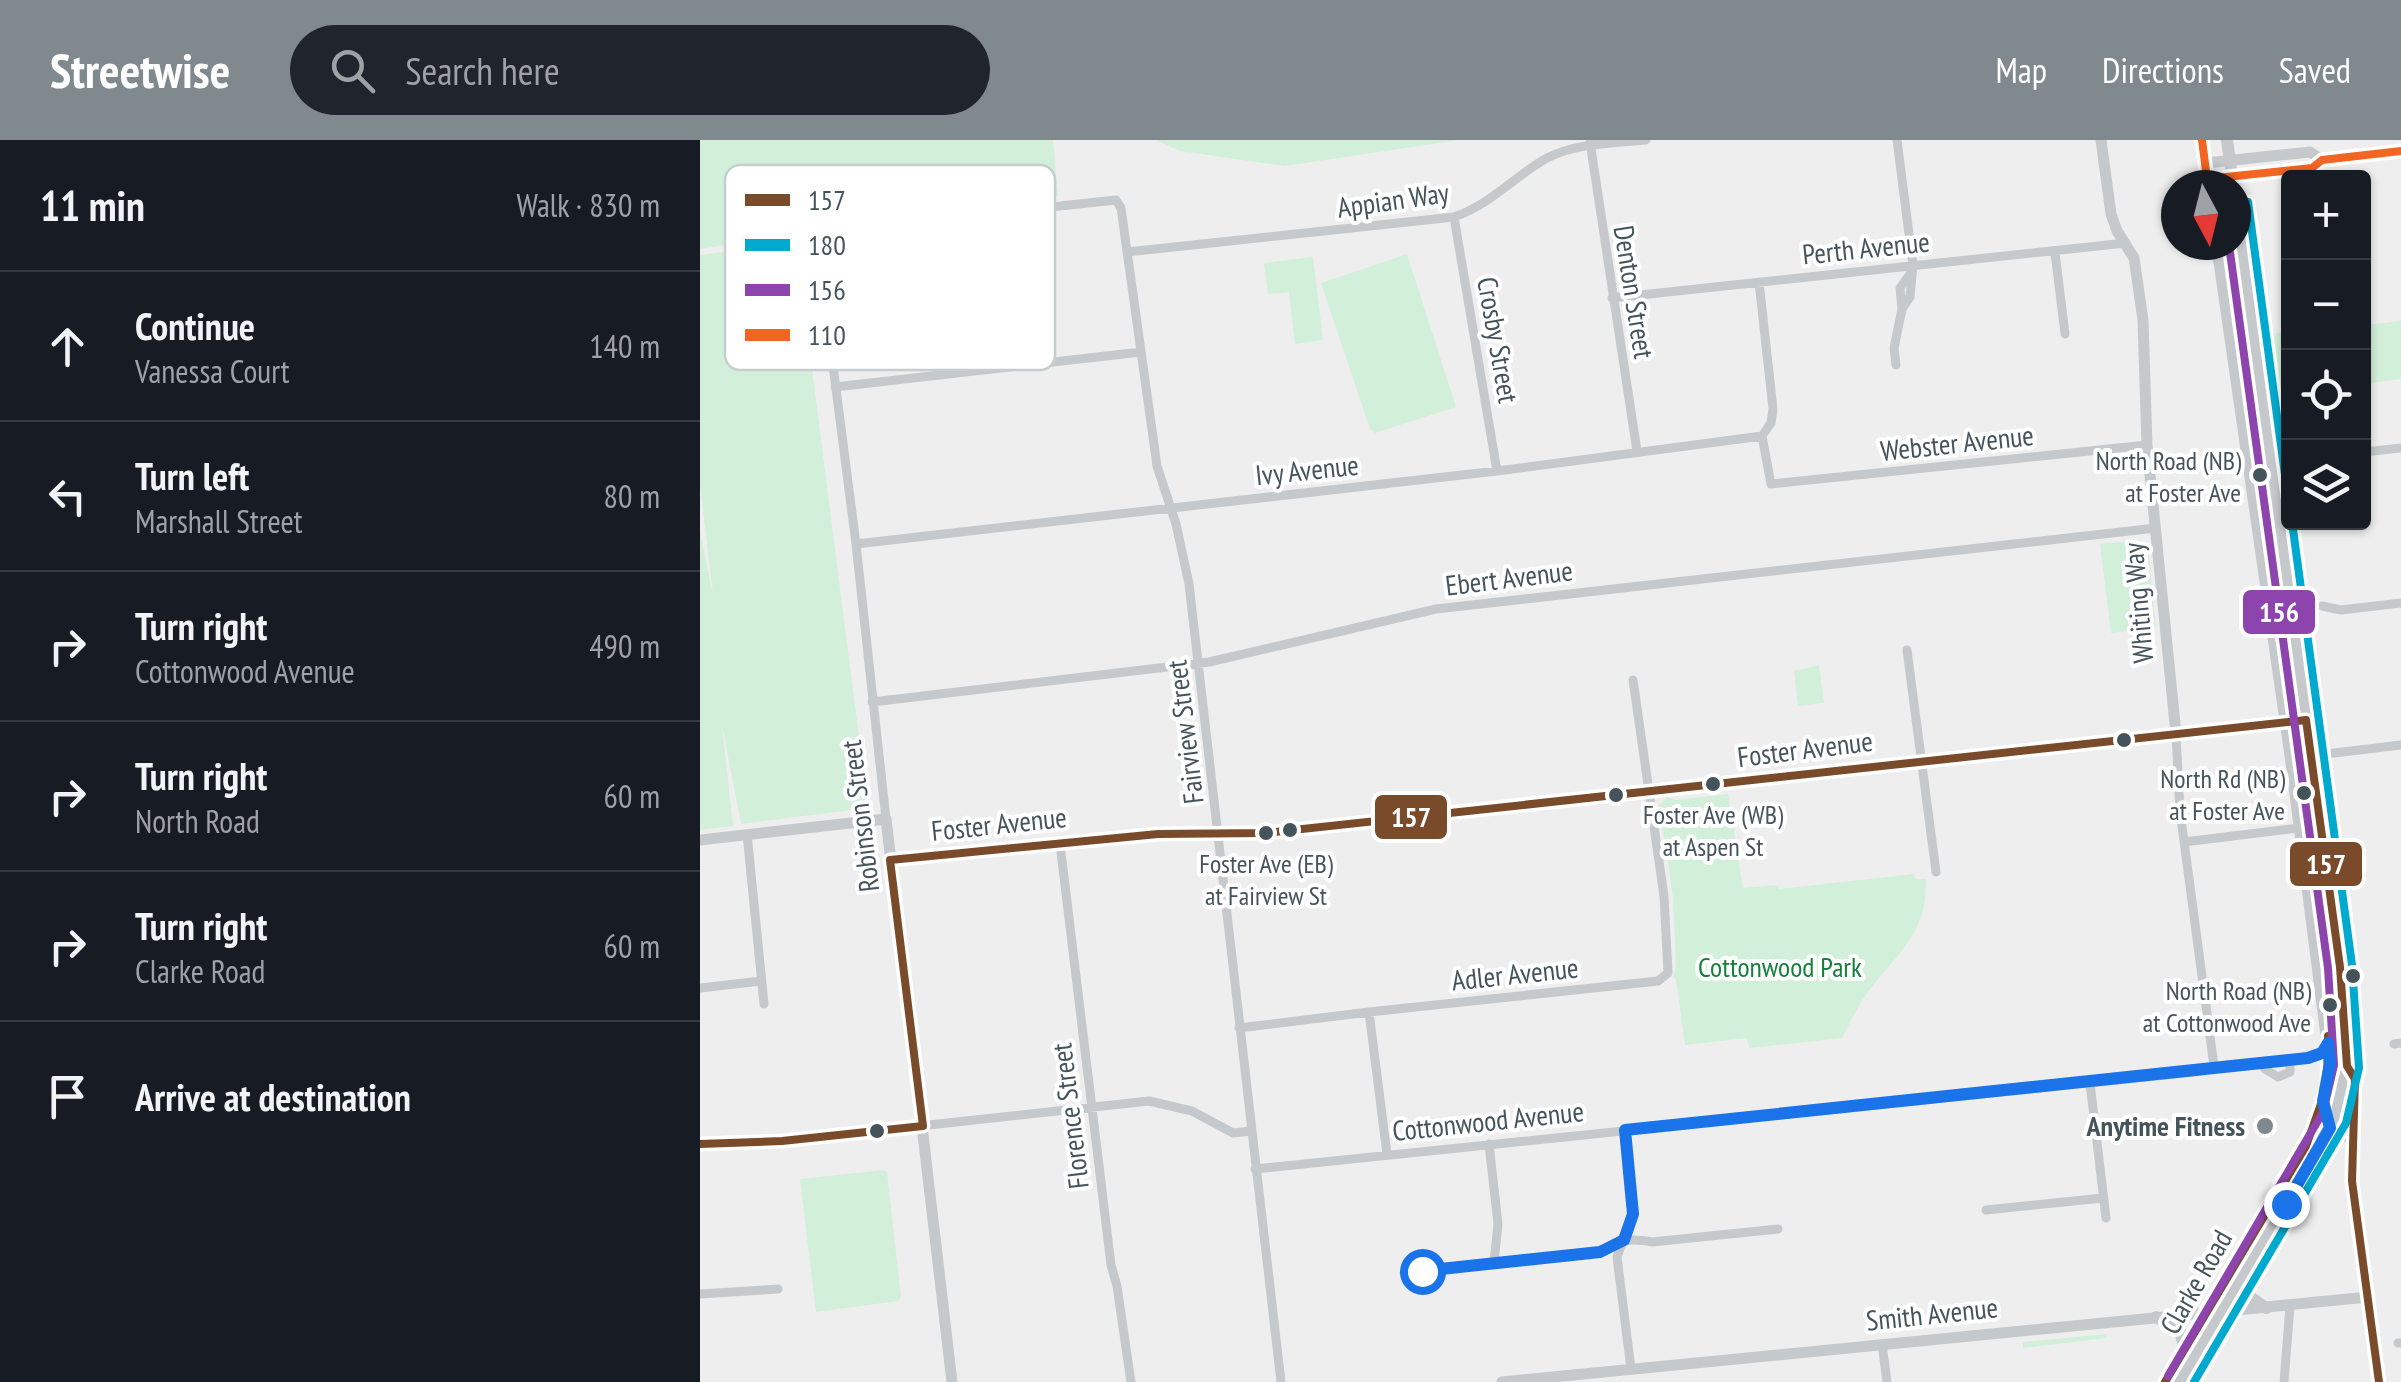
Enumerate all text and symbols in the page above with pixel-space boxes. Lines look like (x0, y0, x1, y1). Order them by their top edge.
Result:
search box (290, 25, 990, 115)
text: Streetwise (50, 39, 230, 101)
icon: search (325, 43, 380, 98)
text: Search here (405, 46, 560, 95)
text: Map (1996, 47, 2047, 93)
text: Directions (2102, 47, 2224, 93)
text: Saved (2279, 47, 2351, 93)
legend (725, 165, 1055, 370)
north arrow (2161, 170, 2251, 260)
map controls (2281, 170, 2371, 530)
button: + (2281, 170, 2371, 260)
street label: Appian Way (1335, 173, 1452, 226)
text: 11 min (40, 178, 145, 233)
text: 157 (808, 181, 846, 218)
text: Walk · 830 m (516, 184, 660, 226)
street label: Perth Avenue (1800, 222, 1931, 273)
street label: Denton Street (1606, 223, 1663, 361)
text: 180 (808, 226, 846, 263)
button: − (2281, 260, 2371, 350)
text: 156 (808, 271, 846, 308)
street label: Crosby Street (1469, 274, 1528, 406)
text: Continue (135, 301, 255, 350)
text: 110 (808, 316, 846, 353)
icon: ahead (40, 319, 95, 374)
text: 140 m (589, 325, 660, 367)
text: Vanessa Court (135, 350, 290, 392)
button: locate (2281, 350, 2371, 440)
street label: Webster Avenue (1879, 416, 2035, 469)
button: layers (2281, 440, 2371, 530)
place label: North Road (NB) at Foster Ave (2096, 444, 2241, 509)
street label: Ivy Avenue (1254, 446, 1360, 493)
text: Turn left (135, 451, 249, 500)
marker: North Road (NB) at Foster Ave (2250, 465, 2270, 485)
icon: left (40, 469, 95, 524)
text: 80 m (604, 475, 660, 517)
text: Marshall Street (135, 500, 303, 542)
street label: Whiting Way (2114, 541, 2161, 665)
street label: Ebert Avenue (1443, 551, 1575, 604)
line badge: 156 (2241, 588, 2317, 636)
text: 156 (2259, 593, 2299, 630)
text: Turn right (135, 601, 267, 650)
icon: right (40, 619, 95, 674)
text: 490 m (589, 625, 660, 667)
text: Cottonwood Avenue (135, 650, 355, 692)
street label: Fairview Street (1157, 658, 1212, 806)
street label: Foster Avenue (1735, 722, 1875, 775)
unlabelled marker (2114, 730, 2134, 750)
street label: Robinson Street (832, 738, 887, 894)
text: Turn right (135, 751, 267, 800)
place label: North Rd (NB) at Foster Ave (2160, 762, 2285, 827)
icon: right (40, 769, 95, 824)
marker: Foster Ave (WB) at Aspen St (1703, 774, 1723, 794)
text: 60 m (604, 775, 660, 817)
marker: North Rd (NB) at Foster Ave (2294, 783, 2314, 803)
unlabelled marker (1606, 785, 1626, 805)
line badge: 157 (1373, 793, 1449, 841)
street label: Foster Avenue (929, 798, 1068, 849)
text: 157 (1391, 798, 1431, 835)
place label: Foster Ave (WB) at Aspen St (1643, 798, 1783, 863)
text: North Road (135, 800, 260, 842)
unlabelled marker (1280, 820, 1300, 840)
marker: Foster Ave (EB) at Fairview St (1256, 823, 1276, 843)
line badge: 157 (2288, 840, 2364, 888)
text: 157 (2306, 845, 2346, 882)
place label: Foster Ave (EB) at Fairview St (1199, 847, 1333, 912)
text: Turn right (135, 901, 267, 950)
icon: right (40, 919, 95, 974)
text: 60 m (604, 925, 660, 967)
street label: Adler Avenue (1450, 948, 1580, 999)
park label: Cottonwood Park (1698, 948, 1862, 985)
text: Clarke Road (135, 950, 265, 992)
unlabelled marker (2343, 966, 2363, 986)
place label: North Road (NB) at Cottonwood Ave (2143, 974, 2311, 1039)
marker: North Road (NB) at Cottonwood Ave (2320, 995, 2340, 1015)
street label: Florence Street (1042, 1041, 1097, 1191)
icon: arrive (40, 1069, 95, 1124)
text: Arrive at destination (135, 1072, 411, 1121)
street label: Cottonwood Avenue (1390, 1092, 1585, 1149)
place label: Anytime Fitness (2086, 1107, 2245, 1144)
marker: Anytime Fitness (2254, 1115, 2276, 1137)
unlabelled marker (867, 1121, 887, 1141)
route end (2264, 1182, 2310, 1228)
street label: Clarke Road (2151, 1223, 2240, 1340)
route start (1400, 1249, 1446, 1295)
street label: Smith Avenue (1864, 1288, 2000, 1339)

